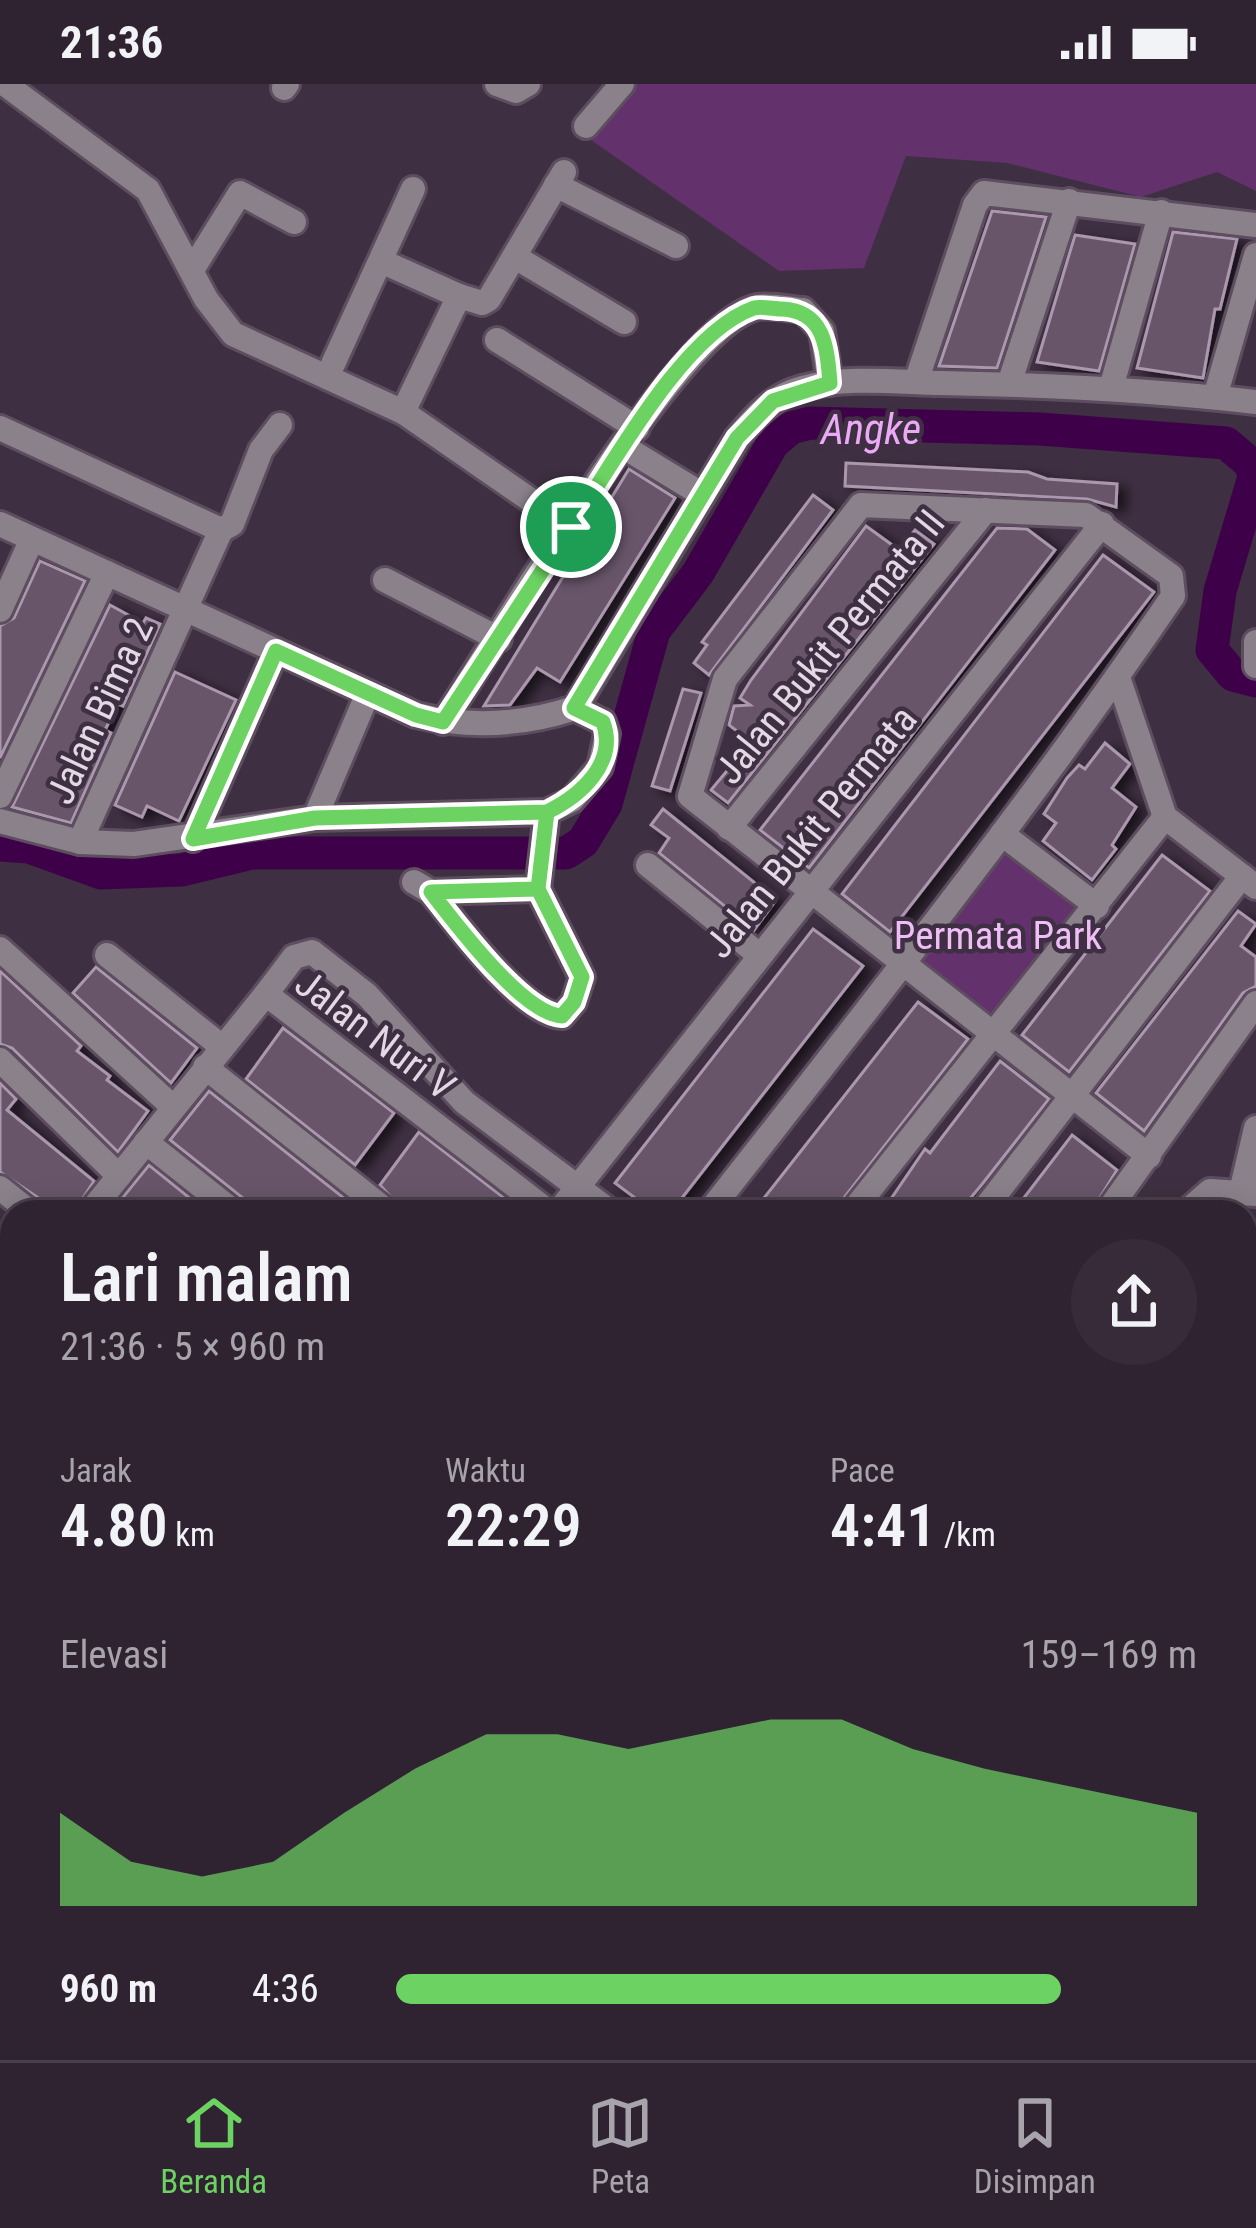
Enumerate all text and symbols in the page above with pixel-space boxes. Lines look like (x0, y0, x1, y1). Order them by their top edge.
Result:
text: 21:36 (60, 16, 163, 69)
water label: Angke (819, 405, 921, 454)
pin (520, 476, 622, 578)
icon: arrive (538, 494, 604, 560)
street label: Jalan Bukit Permata II (706, 501, 954, 793)
street label: Jalan Bima 2 (37, 611, 163, 811)
street label: Jalan Bukit Permata (696, 697, 926, 967)
park label: Permata Park (894, 913, 1103, 959)
street label: Jalan Nuri V (286, 960, 464, 1110)
button: share (1071, 1239, 1197, 1365)
text: Lari malam (60, 1240, 353, 1317)
text: 21:36 · 5 × 960 m (60, 1324, 325, 1370)
text: Jarak (60, 1451, 132, 1490)
text: Waktu (445, 1451, 526, 1490)
text: Pace (830, 1451, 895, 1490)
text: 4.80 (60, 1490, 168, 1561)
text: 22:29 (445, 1490, 582, 1561)
text: 4:41 (830, 1490, 936, 1561)
text: km (168, 1515, 215, 1554)
text: /km (936, 1515, 996, 1554)
text: Elevasi (60, 1632, 168, 1678)
text: 159–169 m (1021, 1632, 1197, 1678)
text: 960 m (60, 1966, 157, 2012)
text: 4:36 (252, 1966, 319, 2012)
tab: Beranda (160, 2090, 267, 2201)
tab: Peta (587, 2090, 653, 2201)
tab: Disimpan (974, 2090, 1096, 2201)

